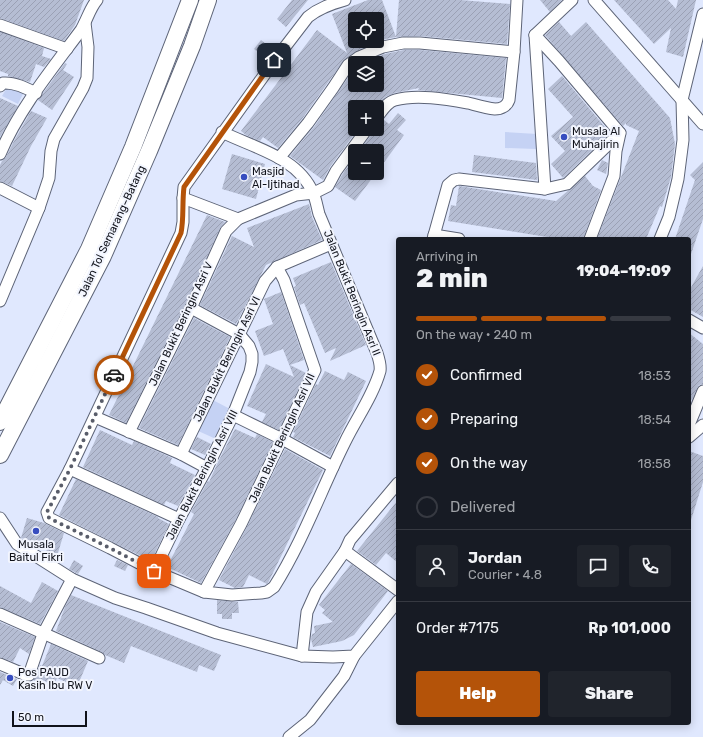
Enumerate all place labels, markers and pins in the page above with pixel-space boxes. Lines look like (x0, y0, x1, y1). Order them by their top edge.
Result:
pin (257, 43, 291, 77)
place label: Musala Al Muhajirin (572, 125, 620, 151)
marker: Musala Al Muhajirin (559, 132, 569, 142)
place label: Masjid Al-Ijtihad (252, 165, 299, 191)
marker: Masjid Al-Ijtihad (239, 172, 249, 182)
marker: Musala Baitul Fikri (31, 526, 41, 536)
place label: Musala Baitul Fikri (9, 538, 63, 564)
pin (137, 554, 171, 588)
place label: Pos PAUD Kasih Ibu RW V (18, 666, 92, 692)
marker: Pos PAUD Kasih Ibu RW V (5, 673, 15, 683)

